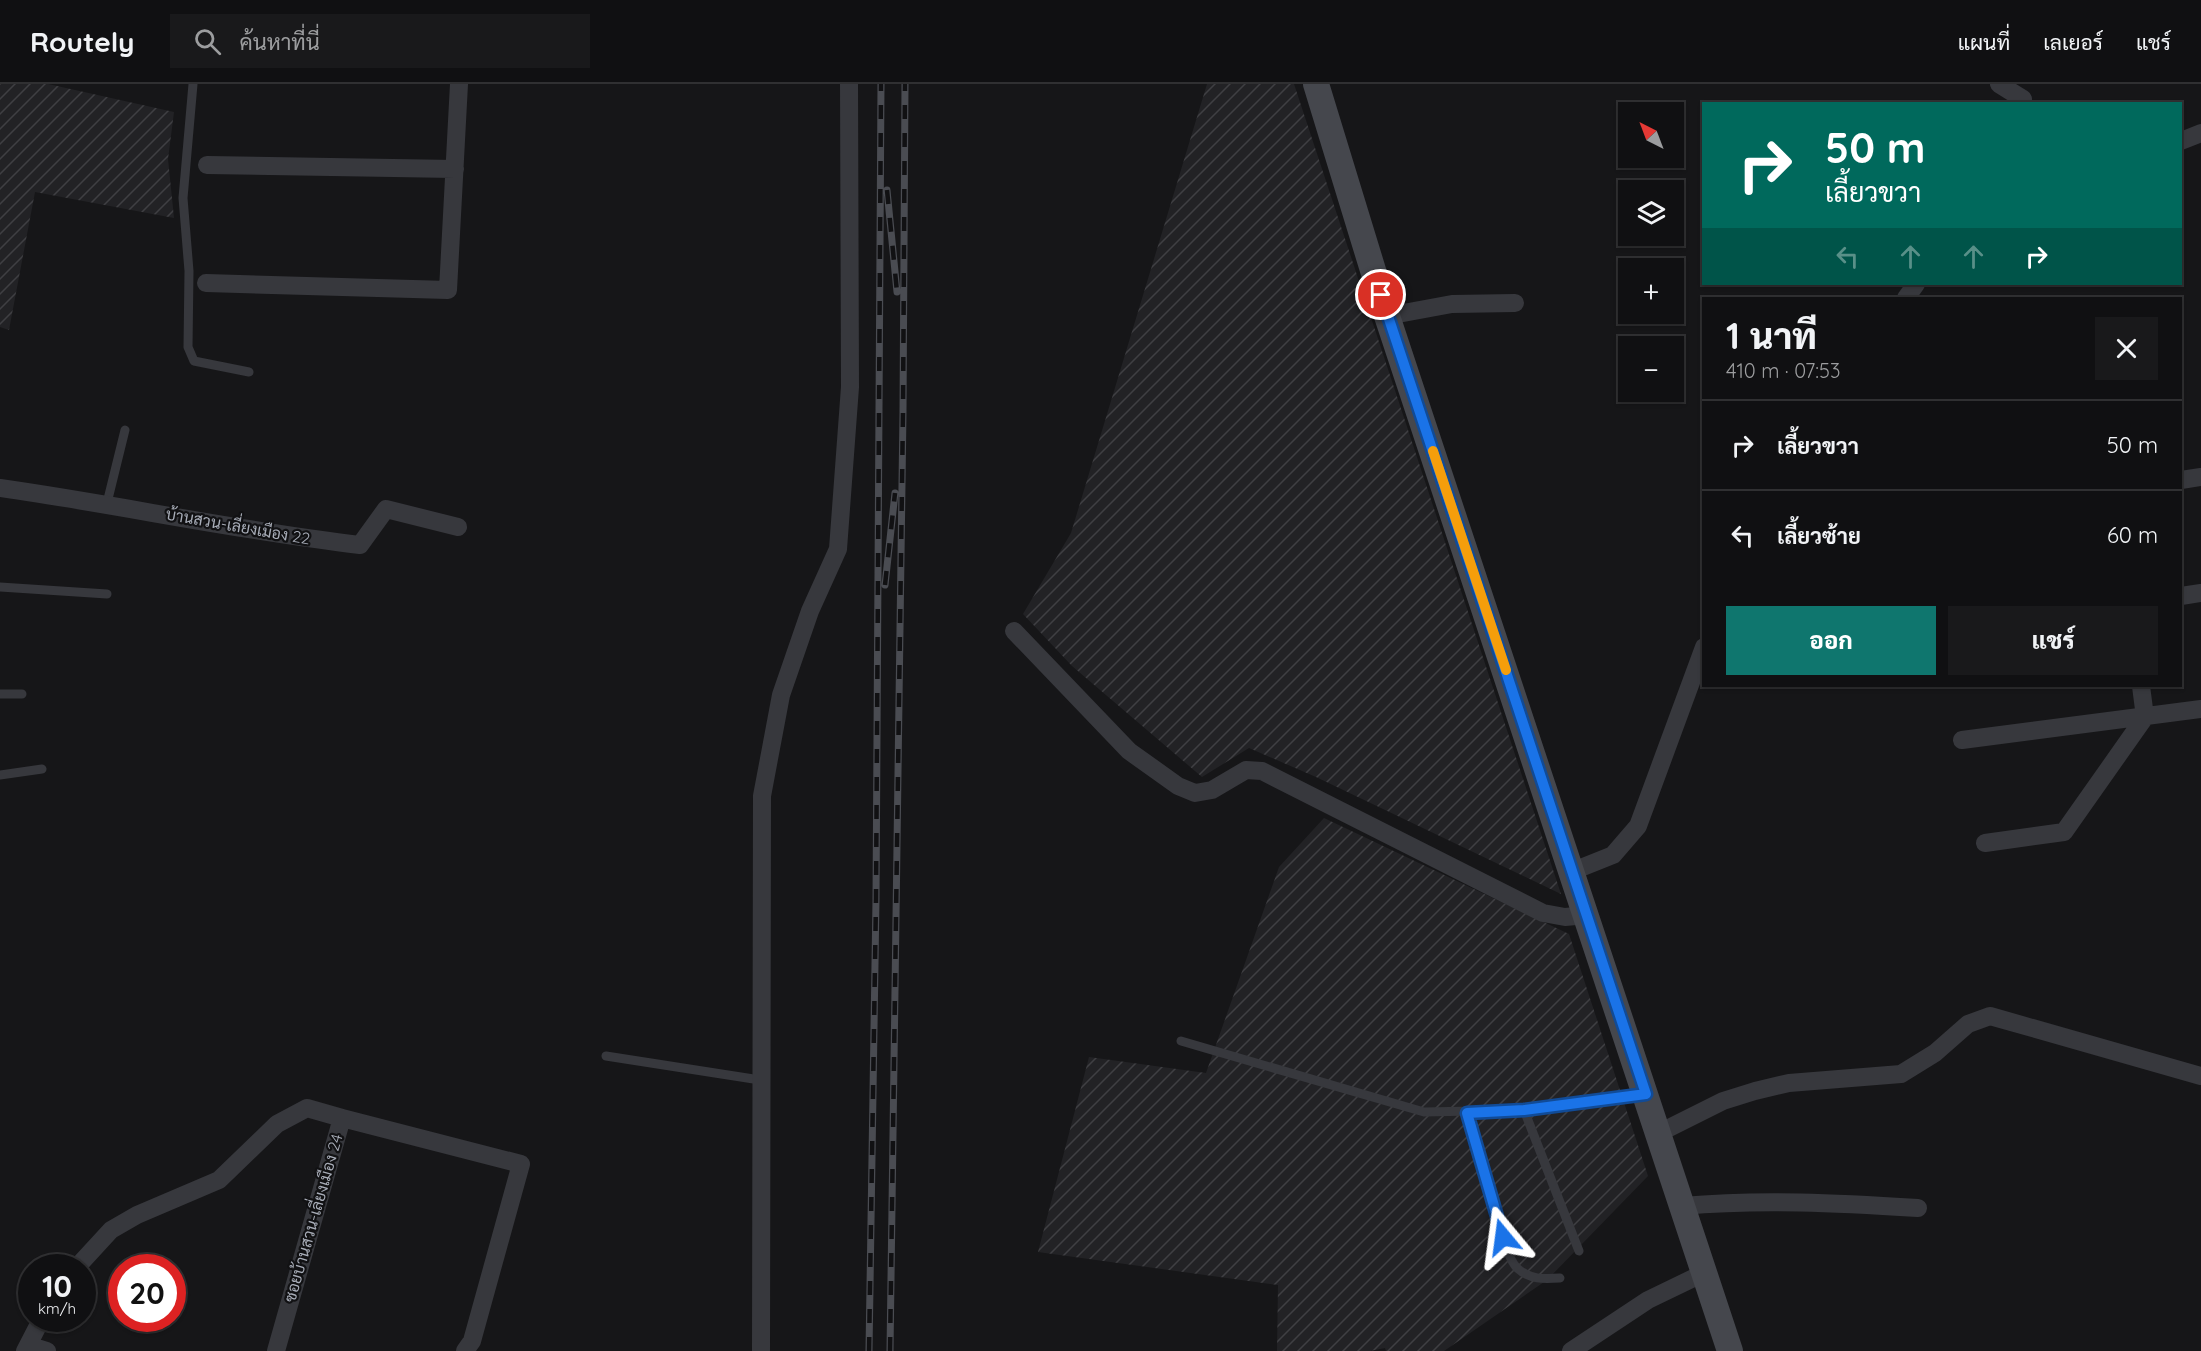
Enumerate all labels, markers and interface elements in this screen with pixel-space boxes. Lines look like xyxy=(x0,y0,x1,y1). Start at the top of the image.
search box xyxy=(170,14,590,68)
text: Routely xyxy=(30,24,134,59)
icon: search xyxy=(191,25,224,58)
text: ค้นหาที่นี่ xyxy=(239,28,320,56)
text: แผนที่ xyxy=(1958,29,2010,55)
text: เลเยอร์ xyxy=(2043,29,2103,55)
text: แชร์ xyxy=(2136,29,2171,55)
north arrow xyxy=(1618,102,1684,168)
map controls xyxy=(1618,102,1684,402)
text: 50 m xyxy=(1825,121,1925,174)
icon: right xyxy=(1726,126,1804,204)
text: เลี้ยวขวา xyxy=(1825,175,1921,209)
button: layers xyxy=(1618,180,1684,246)
icon: left xyxy=(1831,240,1864,273)
icon: ahead xyxy=(1894,240,1927,273)
icon: ahead xyxy=(1957,240,1990,273)
icon: right xyxy=(2020,240,2053,273)
button: + xyxy=(1618,258,1684,324)
pin xyxy=(1355,269,1406,320)
icon: arrive xyxy=(1364,278,1397,311)
text: 1 นาที xyxy=(1726,313,1817,358)
button: close xyxy=(2095,317,2158,380)
button: − xyxy=(1618,336,1684,402)
text: 410 m · 07:53 xyxy=(1726,358,1840,383)
icon: right xyxy=(1726,429,1759,462)
text: 50 m xyxy=(2107,431,2158,459)
text: เลี้ยวขวา xyxy=(1777,432,1859,460)
street label: บ้านสวน-เลี่ยงเมือง 22 xyxy=(164,500,313,549)
icon: left xyxy=(1726,519,1759,552)
text: 60 m xyxy=(2107,521,2158,549)
text: เลี้ยวซ้าย xyxy=(1777,522,1861,550)
button: ออก xyxy=(1726,606,1936,675)
button: แชร์ xyxy=(1948,606,2158,675)
street label: ซอยบ้านสวน-เลี่ยงเมือง 24 xyxy=(276,1130,347,1304)
position arrow xyxy=(1471,1205,1535,1269)
speed limit sign: 20 xyxy=(108,1254,186,1332)
text: 10 xyxy=(42,1267,72,1305)
text: km/h xyxy=(38,1299,76,1318)

